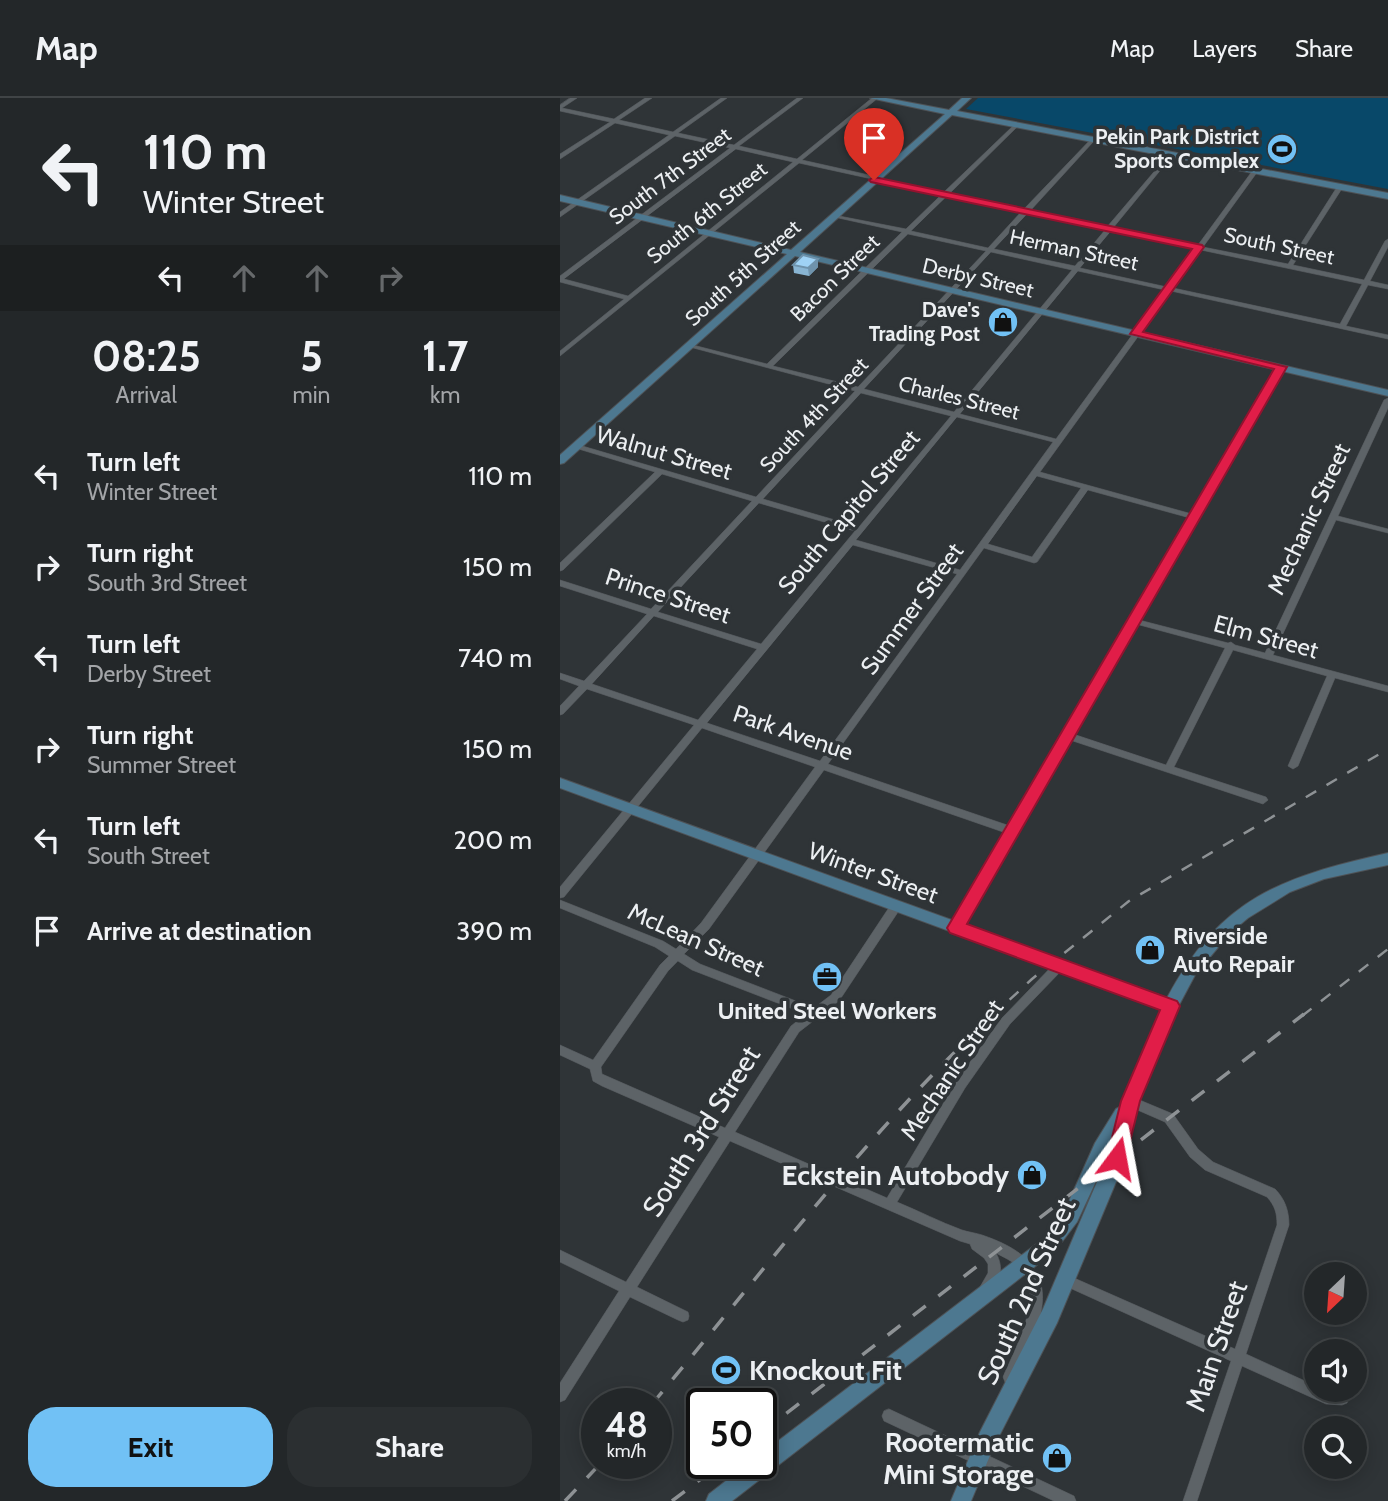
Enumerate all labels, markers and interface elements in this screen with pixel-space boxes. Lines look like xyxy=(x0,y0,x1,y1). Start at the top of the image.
text: Map xyxy=(35,28,98,68)
text: Map xyxy=(1110,34,1154,63)
text: Layers xyxy=(1192,34,1257,63)
text: Share xyxy=(1295,34,1353,63)
pin xyxy=(844,108,904,180)
icon: arrive xyxy=(855,119,893,157)
text: 110 m xyxy=(143,122,267,181)
street label: South 7th Street xyxy=(604,122,735,229)
place label: Pekin Park District Sports Complex xyxy=(1095,124,1260,173)
icon: left xyxy=(28,126,119,217)
sports icon: Pekin Park District Sports Complex xyxy=(1265,132,1299,166)
street label: South 6th Street xyxy=(642,157,772,269)
text: Winter Street xyxy=(143,182,324,221)
street label: South 5th Street xyxy=(680,214,805,331)
street label: South Street xyxy=(1222,222,1336,269)
street label: Herman Street xyxy=(1008,224,1141,275)
street label: Bacon Street xyxy=(785,229,884,326)
street label: Derby Street xyxy=(920,253,1036,302)
icon: left xyxy=(152,259,190,297)
icon: ahead xyxy=(225,259,263,297)
icon: ahead xyxy=(298,259,336,297)
icon: right xyxy=(371,259,409,297)
place label: Dave's Trading Post xyxy=(869,297,980,346)
shop icon: Dave's Trading Post xyxy=(986,305,1020,339)
text: 08:25 xyxy=(92,330,201,382)
text: 5 xyxy=(300,330,323,382)
text: 1.7 xyxy=(422,330,468,382)
street label: South 4th Street xyxy=(754,352,873,477)
street label: Charles Street xyxy=(896,370,1022,425)
text: Arrival xyxy=(116,381,177,409)
text: min xyxy=(292,381,330,409)
text: km xyxy=(430,381,460,409)
street label: Walnut Street xyxy=(593,419,735,486)
street label: South Capitol Street xyxy=(772,424,926,600)
street label: Mechanic Street xyxy=(1261,439,1356,599)
text: Turn left xyxy=(87,446,180,478)
icon: left xyxy=(28,457,66,495)
text: 110 m xyxy=(468,460,532,492)
text: Winter Street xyxy=(87,478,217,506)
text: Turn right xyxy=(87,537,193,569)
street label: Summer Street xyxy=(854,537,969,680)
icon: right xyxy=(28,548,66,586)
text: 150 m xyxy=(463,551,532,583)
street label: Prince Street xyxy=(602,562,734,629)
text: South 3rd Street xyxy=(87,569,247,597)
street label: Elm Street xyxy=(1211,609,1322,664)
text: Turn left xyxy=(87,628,180,660)
icon: left xyxy=(28,639,66,677)
text: 740 m xyxy=(458,642,532,674)
text: Derby Street xyxy=(87,660,211,688)
street label: Park Avenue xyxy=(729,699,857,767)
text: Turn right xyxy=(87,719,193,751)
icon: right xyxy=(28,730,66,768)
text: 150 m xyxy=(463,733,532,765)
text: Summer Street xyxy=(87,751,236,779)
text: Turn left xyxy=(87,810,180,842)
icon: left xyxy=(28,821,66,859)
text: 200 m xyxy=(453,824,532,856)
street label: Winter Street xyxy=(804,836,942,909)
text: South Street xyxy=(87,842,210,870)
street label: McLean Street xyxy=(624,897,769,982)
icon: arrive xyxy=(28,912,66,950)
text: Arrive at destination xyxy=(87,915,312,947)
text: 390 m xyxy=(456,915,532,947)
place label: Riverside Auto Repair xyxy=(1173,921,1295,978)
shop icon: Riverside Auto Repair xyxy=(1133,933,1167,967)
office icon: United Steel Workers xyxy=(810,960,844,994)
street label: Mechanic Street xyxy=(894,994,1009,1146)
place label: United Steel Workers xyxy=(717,996,937,1025)
street label: South 3rd Street xyxy=(635,1039,767,1223)
position arrow xyxy=(1080,1121,1154,1195)
place label: Eckstein Autobody xyxy=(782,1158,1009,1192)
shop icon: Eckstein Autobody xyxy=(1015,1158,1049,1192)
street label: South 2nd Street xyxy=(969,1192,1083,1390)
north arrow xyxy=(1304,1262,1367,1325)
map controls xyxy=(1304,1262,1367,1479)
street label: Main Street xyxy=(1178,1276,1254,1416)
button: sound xyxy=(1304,1339,1367,1402)
sports icon: Knockout Fit xyxy=(709,1353,743,1387)
place label: Knockout Fit xyxy=(749,1353,902,1387)
speed limit sign: 50 xyxy=(686,1388,777,1479)
text: 48 xyxy=(605,1403,648,1446)
button: Exit xyxy=(28,1407,273,1487)
button: Share xyxy=(287,1407,532,1487)
button: search xyxy=(1304,1416,1367,1479)
place label: Rootermatic Mini Storage xyxy=(883,1425,1034,1491)
text: km/h xyxy=(607,1440,646,1462)
shop icon: Rootermatic Mini Storage xyxy=(1040,1441,1074,1475)

